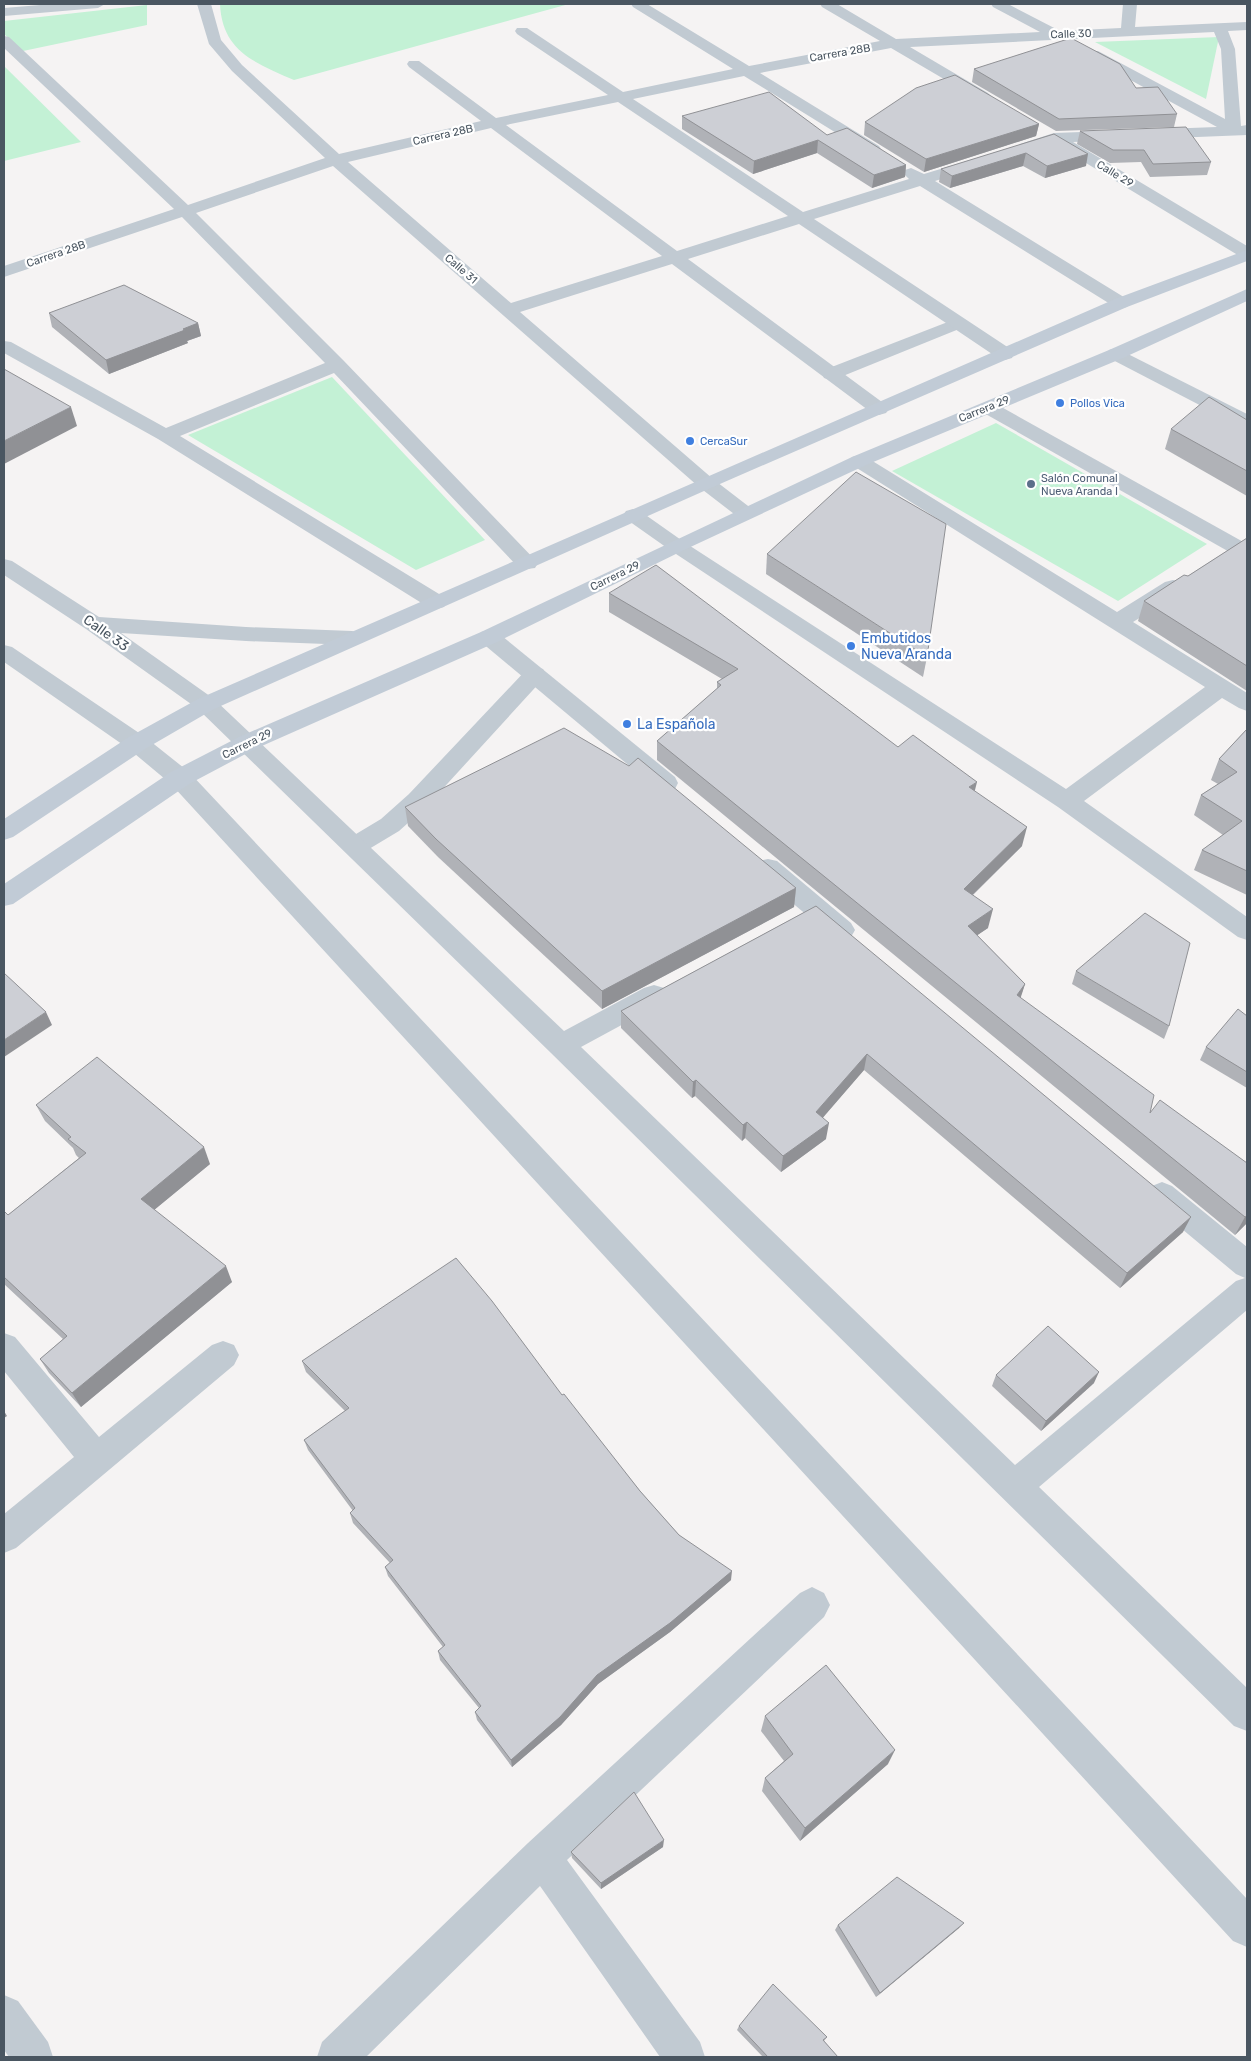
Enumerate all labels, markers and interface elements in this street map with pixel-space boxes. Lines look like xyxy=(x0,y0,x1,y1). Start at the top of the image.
street label: Calle 30 xyxy=(1050,27,1092,41)
street label: Carrera 28B xyxy=(809,41,871,65)
street label: Carrera 28B xyxy=(412,122,474,148)
street label: Calle 29 xyxy=(1094,158,1136,190)
street label: Carrera 28B xyxy=(25,238,87,270)
street label: Calle 31 xyxy=(442,251,480,287)
street label: Carrera 29 xyxy=(957,393,1011,425)
marker: Pollos Vica xyxy=(1054,397,1066,409)
place label: Pollos Vica xyxy=(1070,397,1125,410)
marker: CercaSur xyxy=(684,435,696,447)
place label: CercaSur xyxy=(700,435,748,448)
place label: Salón Comunal Nueva Aranda I xyxy=(1041,472,1118,498)
marker: Salón Comunal Nueva Aranda I xyxy=(1025,478,1037,490)
street label: Carrera 29 xyxy=(588,558,642,594)
street label: Calle 33 xyxy=(80,611,132,655)
place label: Embutidos Nueva Aranda xyxy=(861,630,952,663)
marker: Embutidos Nueva Aranda xyxy=(845,640,857,652)
place label: La Española xyxy=(637,716,715,733)
marker: La Española xyxy=(621,718,633,730)
street label: Carrera 29 xyxy=(220,726,274,762)

